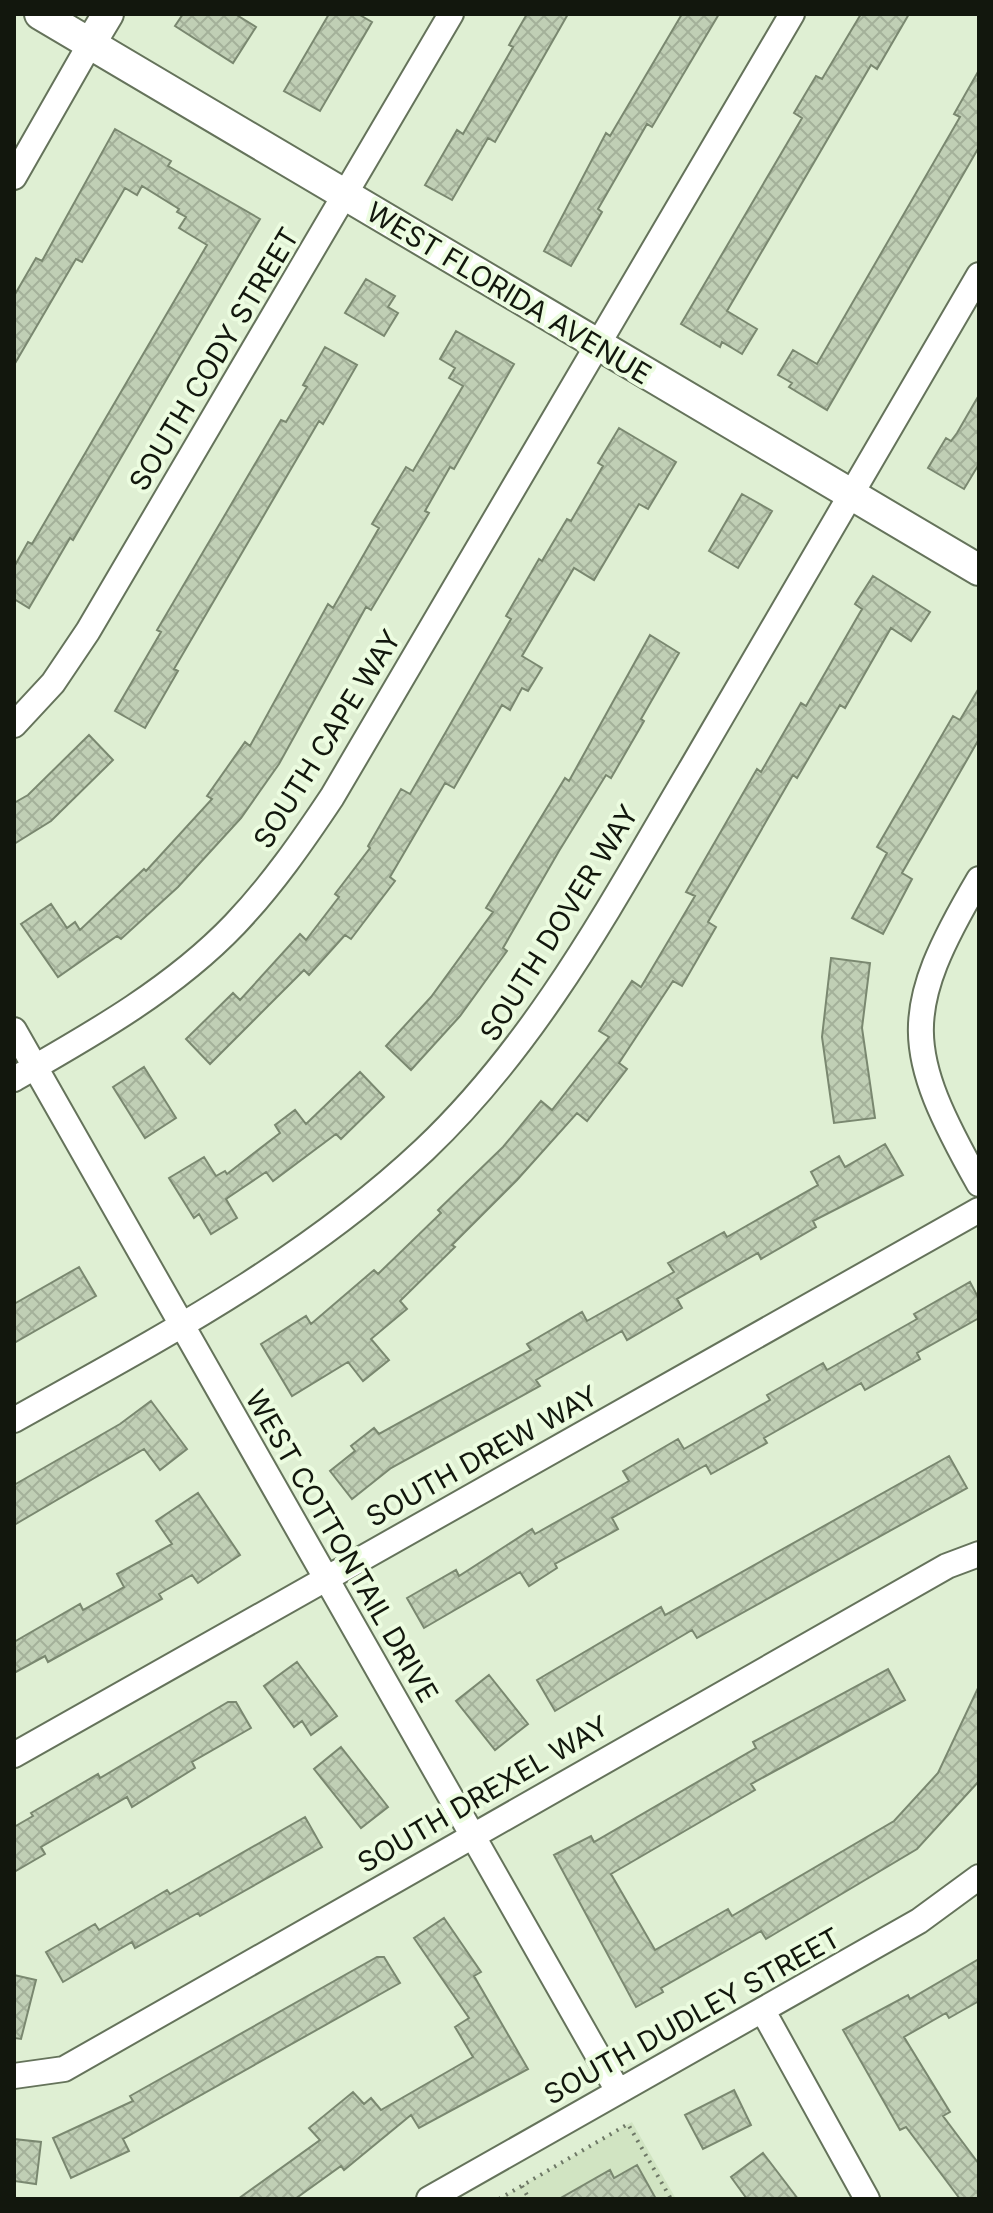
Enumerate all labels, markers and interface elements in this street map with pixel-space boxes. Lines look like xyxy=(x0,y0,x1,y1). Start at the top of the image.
street label: WEST FLORIDA AVENUE xyxy=(361,195,657,391)
street label: SOUTH CODY STREET xyxy=(122,221,306,497)
street label: SOUTH CAPE WAY xyxy=(246,624,408,854)
street label: SOUTH DOVER WAY xyxy=(473,799,645,1047)
street label: SOUTH DREW WAY xyxy=(360,1378,604,1534)
street label: WEST COTTONTAIL DRIVE xyxy=(238,1384,446,1708)
street label: SOUTH DREXEL WAY xyxy=(352,1708,614,1880)
street label: SOUTH DUDLEY STREET xyxy=(538,1920,846,2112)

